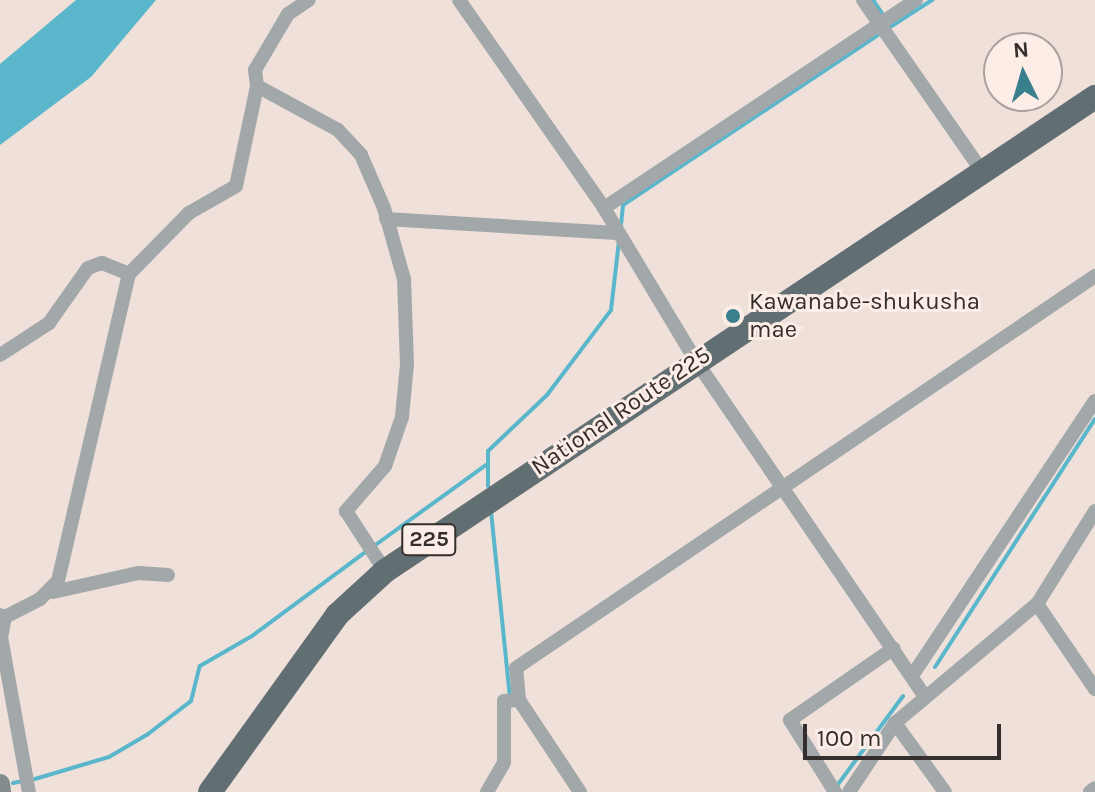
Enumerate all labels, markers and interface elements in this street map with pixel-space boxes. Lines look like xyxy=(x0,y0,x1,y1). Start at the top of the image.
north arrow xyxy=(983,32,1063,112)
text: N xyxy=(1012,36,1030,64)
place label: Kawanabe-shukusha mae xyxy=(749,288,980,344)
marker: Kawanabe-shukusha mae xyxy=(724,307,742,325)
street label: National Route 225 xyxy=(526,340,716,482)
road number: 225 xyxy=(401,522,457,558)
scale bar xyxy=(807,708,1005,758)
text: 100 m xyxy=(817,724,882,752)

